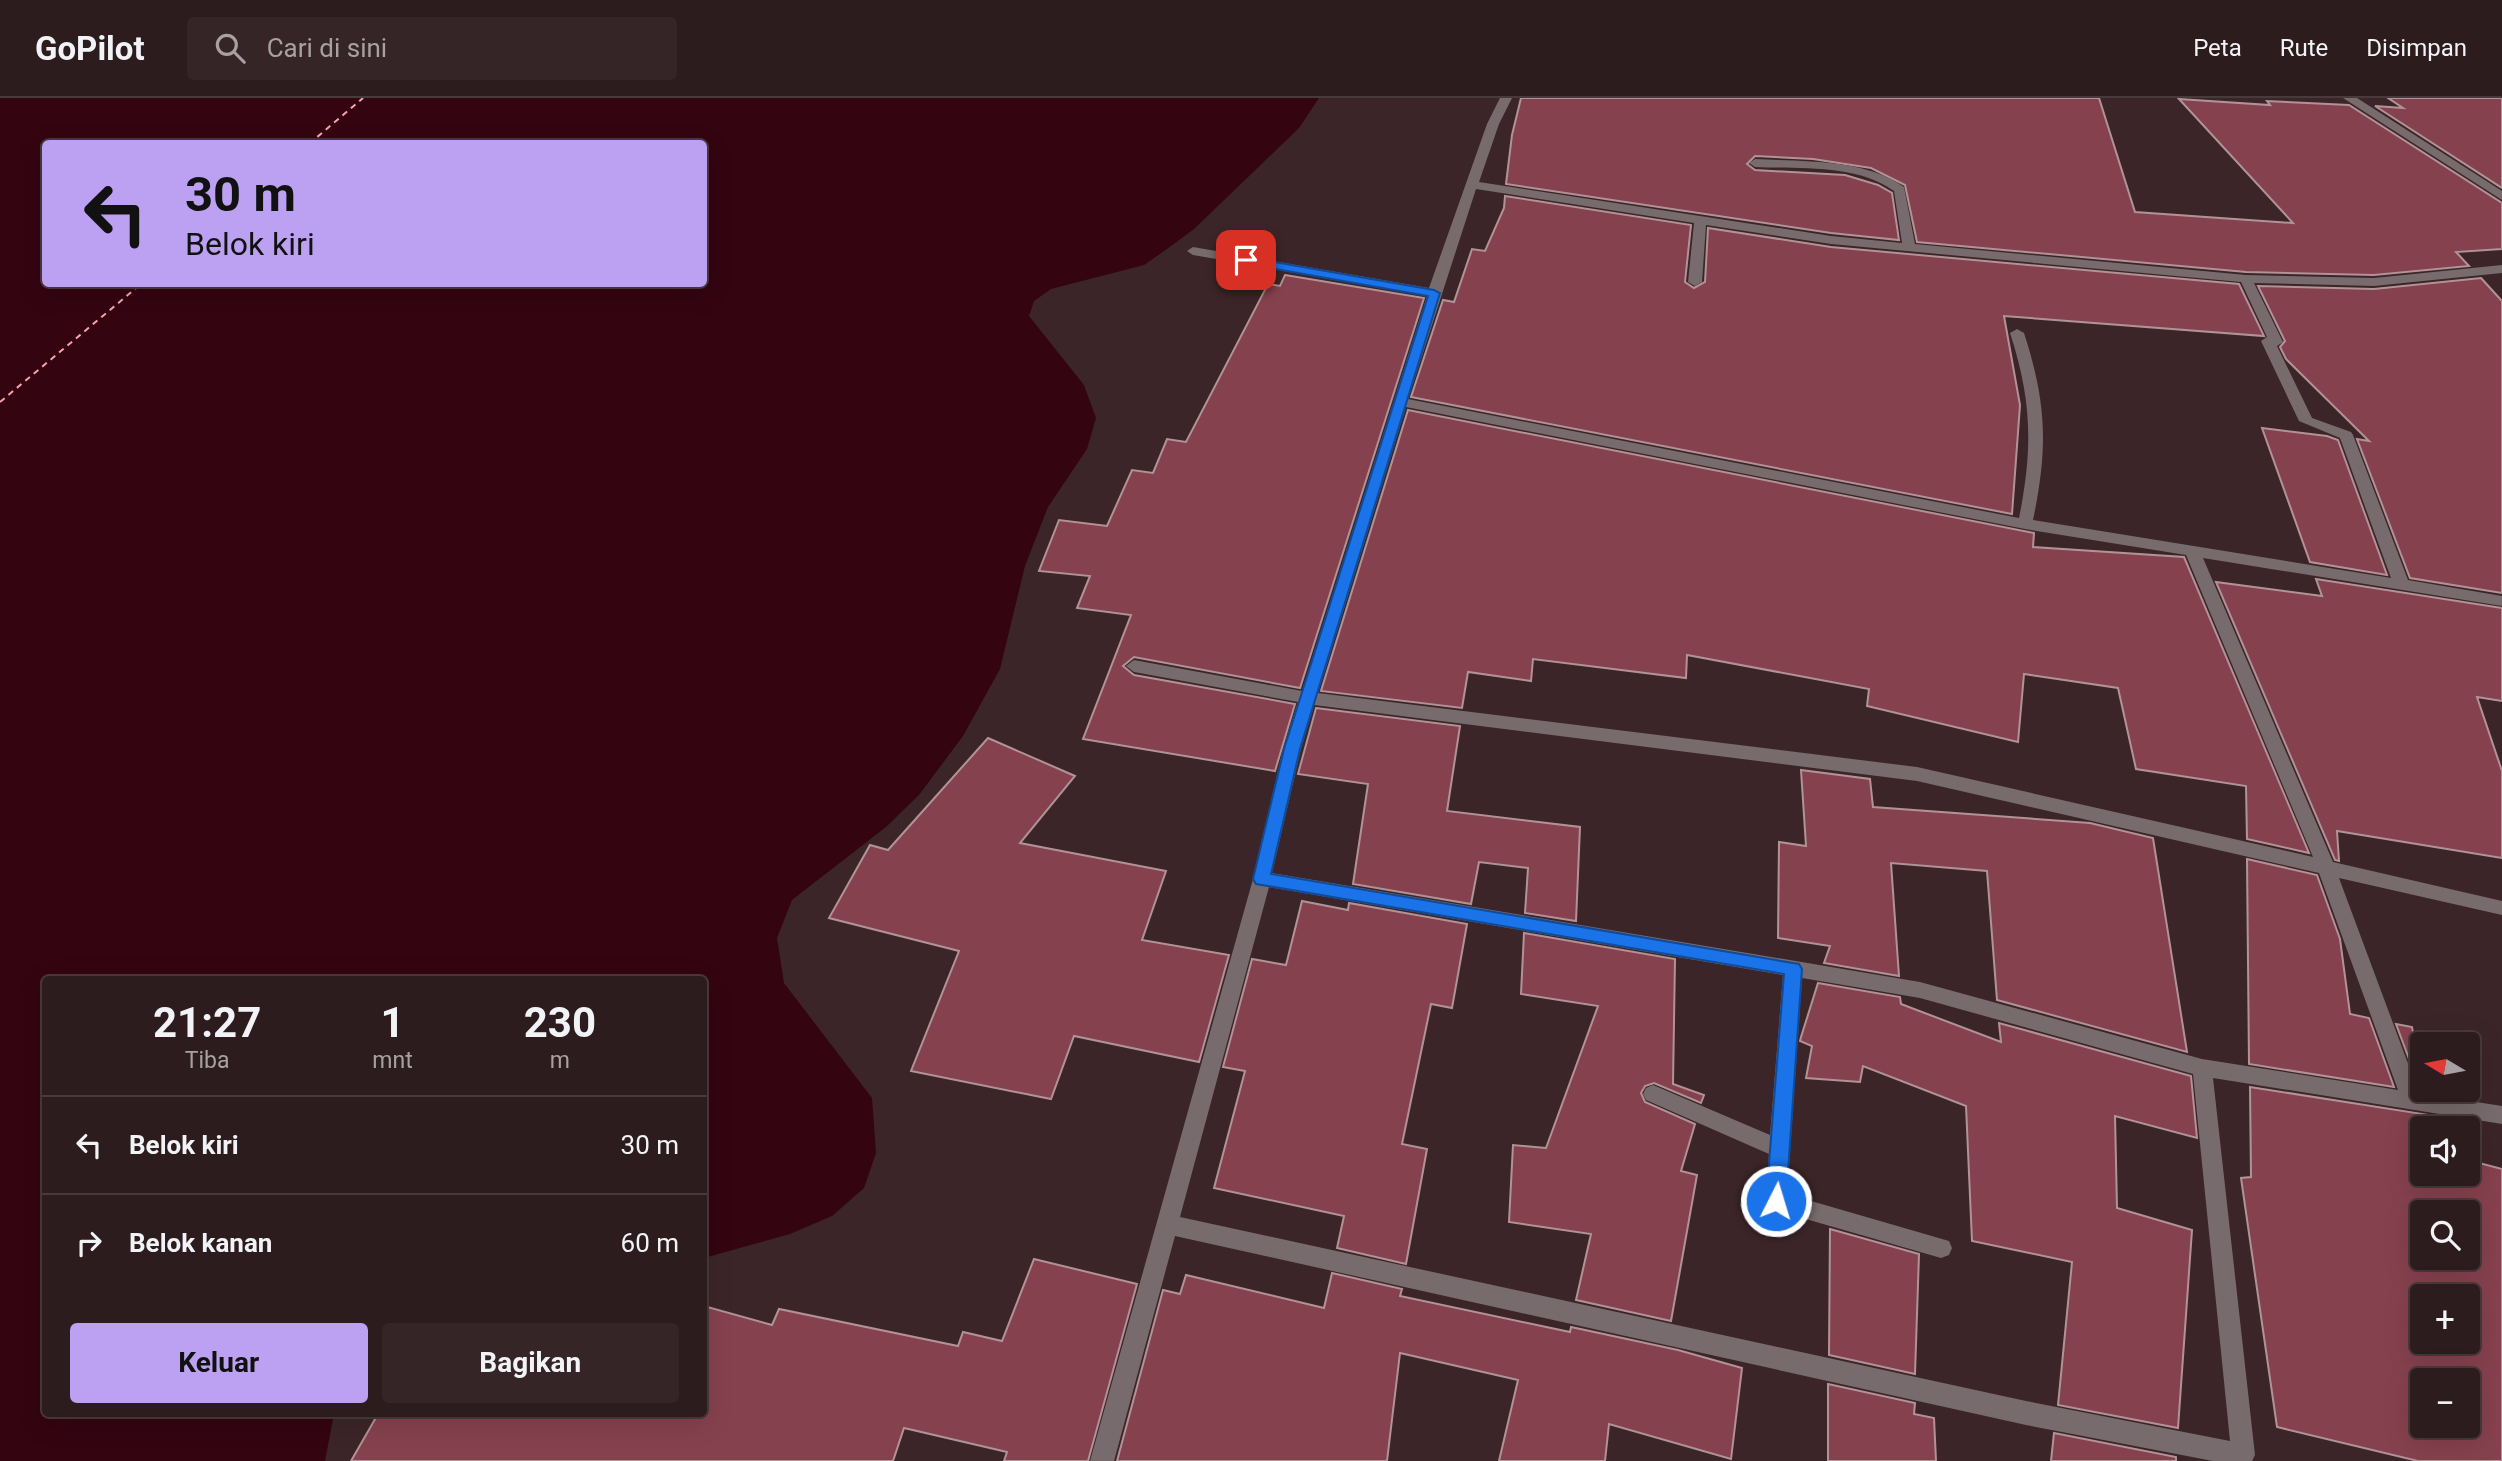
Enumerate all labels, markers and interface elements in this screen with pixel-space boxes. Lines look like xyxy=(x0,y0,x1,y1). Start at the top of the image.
search box xyxy=(187,17,677,80)
text: GoPilot xyxy=(35,29,145,68)
icon: search xyxy=(211,29,249,67)
text: Cari di sini xyxy=(267,33,387,63)
text: Peta xyxy=(2193,34,2242,62)
text: Rute xyxy=(2280,34,2328,62)
text: Disimpan xyxy=(2366,34,2467,62)
text: 30 m xyxy=(185,166,296,223)
icon: left xyxy=(70,168,161,259)
text: Belok kiri xyxy=(185,225,315,263)
pin xyxy=(1216,230,1276,290)
icon: arrive xyxy=(1227,241,1265,279)
text: 21:27 xyxy=(153,998,261,1047)
text: 1 xyxy=(380,998,405,1047)
text: 230 xyxy=(524,998,596,1047)
north arrow xyxy=(2410,1032,2480,1102)
map controls xyxy=(2410,1032,2480,1438)
text: Tiba xyxy=(185,1047,230,1074)
text: mnt xyxy=(372,1047,413,1074)
text: m xyxy=(550,1047,570,1074)
button: sound xyxy=(2410,1116,2480,1186)
icon: left xyxy=(70,1126,108,1164)
text: Belok kiri xyxy=(129,1130,239,1160)
text: 30 m xyxy=(621,1130,679,1160)
position arrow xyxy=(1739,1164,1813,1238)
button: search xyxy=(2410,1200,2480,1270)
icon: right xyxy=(70,1224,108,1262)
text: Belok kanan xyxy=(129,1228,272,1258)
text: 60 m xyxy=(621,1228,679,1258)
button: + xyxy=(2410,1284,2480,1354)
button: Keluar xyxy=(70,1323,368,1403)
button: Bagikan xyxy=(382,1323,679,1403)
button: − xyxy=(2410,1368,2480,1438)

